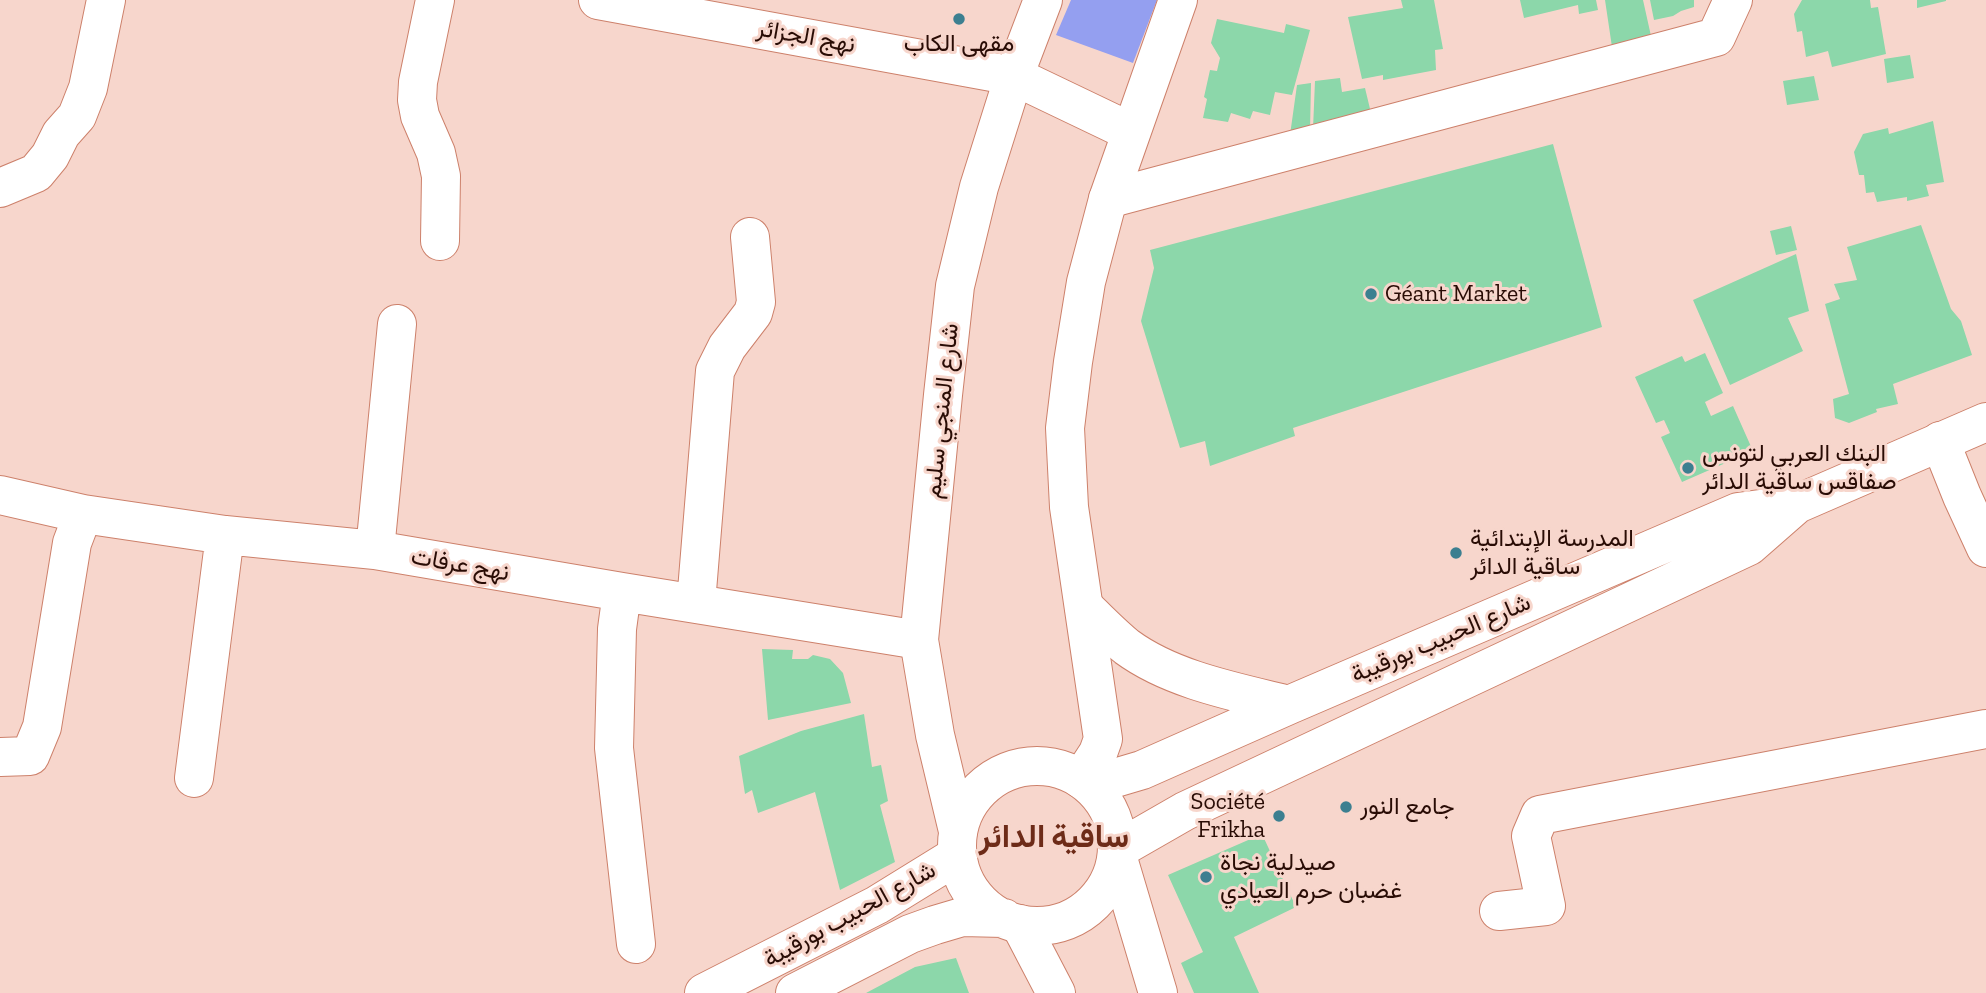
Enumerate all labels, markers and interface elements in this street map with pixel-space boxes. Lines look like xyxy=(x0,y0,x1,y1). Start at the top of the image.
marker: مقهى الكاب xyxy=(951,11,967,27)
street label: نهج الجزائر xyxy=(755,14,857,60)
place label: مقهى الكاب xyxy=(904,30,1014,58)
place label: Géant Market xyxy=(1385,280,1527,308)
marker: Géant Market xyxy=(1363,286,1379,302)
street label: شارع المنجي سليم xyxy=(918,322,966,500)
place label: البنك العربي لتونس صفاقس ساقية الدائر xyxy=(1702,440,1897,496)
marker: البنك العربي لتونس صفاقس ساقية الدائر xyxy=(1680,460,1696,476)
place label: المدرسة الإبتدائية ساقية الدائر xyxy=(1470,525,1634,581)
street label: نهج عرفات xyxy=(409,542,511,588)
marker: المدرسة الإبتدائية ساقية الدائر xyxy=(1448,545,1464,561)
street label: شارع الحبيب بورقيبة xyxy=(1347,588,1535,690)
place label: Société Frikha xyxy=(1191,788,1265,844)
place label: جامع النور xyxy=(1360,793,1454,821)
marker: جامع النور xyxy=(1338,799,1354,815)
marker: Société Frikha xyxy=(1271,808,1287,824)
district label: ساقية الدائر xyxy=(979,819,1129,857)
place label: صيدلية نجاة غضبان حرم العيادي xyxy=(1220,849,1402,905)
street label: شارع الحبيب بورقيبة xyxy=(759,856,941,974)
marker: صيدلية نجاة غضبان حرم العيادي xyxy=(1198,869,1214,885)

